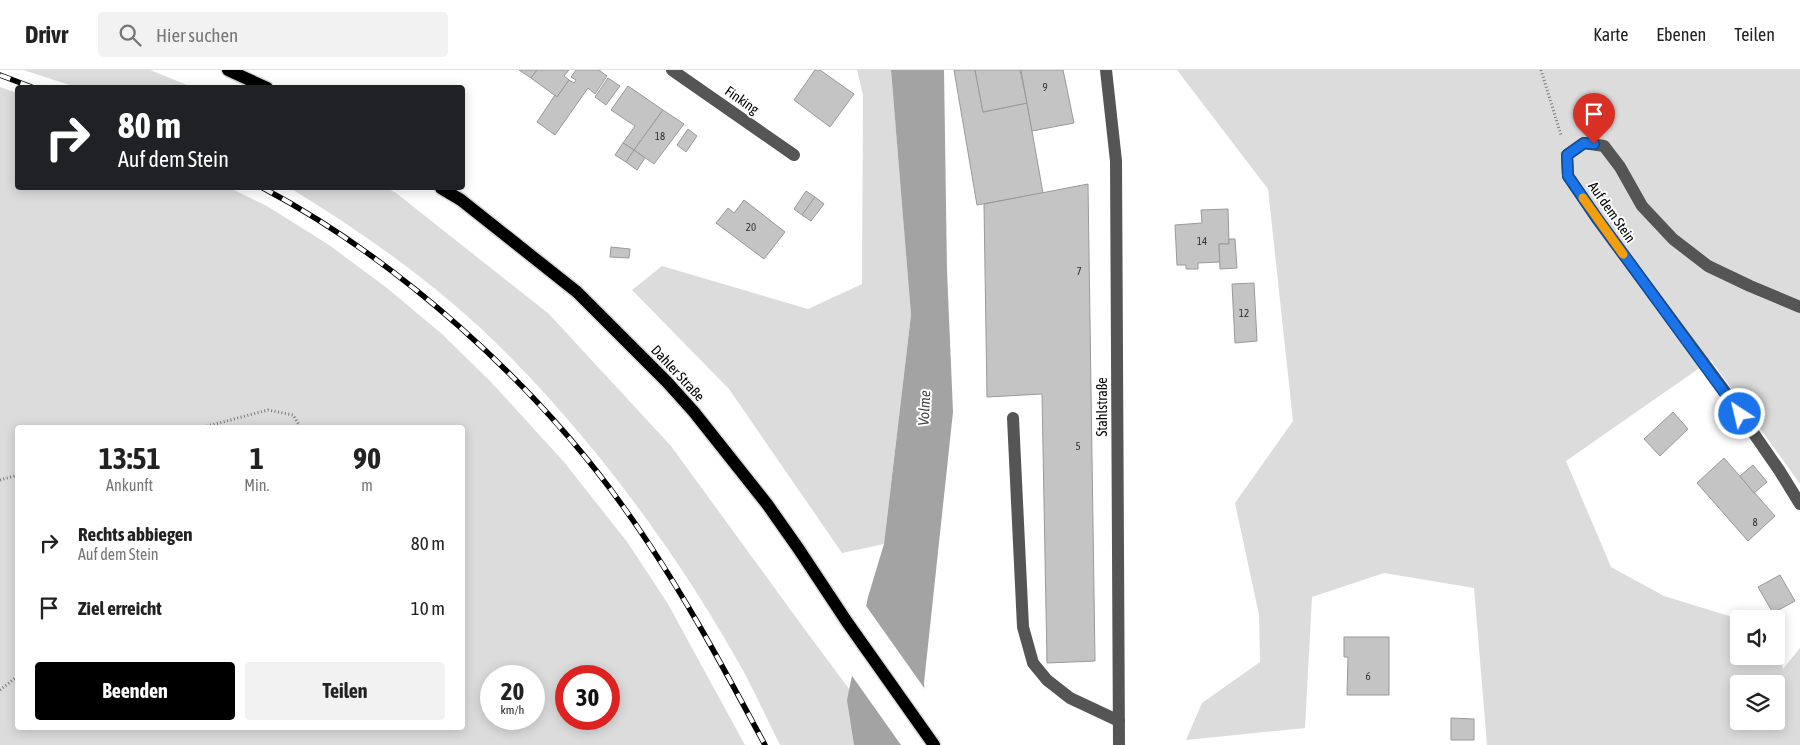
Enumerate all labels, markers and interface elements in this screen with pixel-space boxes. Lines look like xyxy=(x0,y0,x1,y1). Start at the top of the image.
search box xyxy=(98,12,448,57)
text: Drivr xyxy=(25,21,68,48)
icon: search xyxy=(116,21,144,49)
text: Hier suchen xyxy=(156,24,238,46)
text: Karte xyxy=(1593,24,1628,45)
text: Ebenen xyxy=(1656,24,1706,45)
text: Teilen xyxy=(1734,24,1775,45)
house number: 9 xyxy=(1042,81,1048,93)
street label: Finking xyxy=(722,83,762,117)
pin xyxy=(1573,93,1615,144)
icon: arrive xyxy=(1580,100,1608,128)
icon: right xyxy=(35,105,100,170)
text: 80 m xyxy=(118,105,181,145)
house number: 18 xyxy=(655,130,665,142)
text: Auf dem Stein xyxy=(118,146,229,172)
street label: Auf dem Stein xyxy=(1585,179,1639,245)
house number: 20 xyxy=(746,221,756,233)
house number: 14 xyxy=(1197,235,1207,247)
house number: 7 xyxy=(1076,265,1082,277)
house number: 12 xyxy=(1239,307,1249,319)
street label: Dahler Straße xyxy=(648,342,708,404)
street label: Stahlstraße xyxy=(1094,377,1110,437)
position arrow xyxy=(1713,387,1765,439)
water label: Volme xyxy=(915,390,933,426)
house number: 5 xyxy=(1075,440,1081,452)
text: 13:51 xyxy=(99,441,161,475)
text: 1 xyxy=(250,441,264,475)
text: 90 xyxy=(353,441,381,475)
text: Ankunft xyxy=(106,476,153,494)
text: Min. xyxy=(244,476,269,494)
text: m xyxy=(361,476,373,494)
house number: 8 xyxy=(1752,516,1758,528)
text: Rechts abbiegen xyxy=(78,523,193,545)
icon: right xyxy=(35,529,63,557)
text: 80 m xyxy=(411,532,445,554)
text: Auf dem Stein xyxy=(78,545,159,563)
icon: arrive xyxy=(35,594,63,622)
text: Ziel erreicht xyxy=(78,597,162,619)
text: 10 m xyxy=(411,597,445,619)
map controls xyxy=(1730,610,1785,730)
button: sound xyxy=(1730,610,1785,665)
button: Beenden xyxy=(35,662,235,720)
button: Teilen xyxy=(245,662,445,720)
speed limit sign: 30 xyxy=(555,665,620,730)
house number: 6 xyxy=(1365,670,1371,682)
button: layers xyxy=(1730,675,1785,730)
text: 20 xyxy=(501,677,524,705)
text: km/h xyxy=(501,703,524,717)

